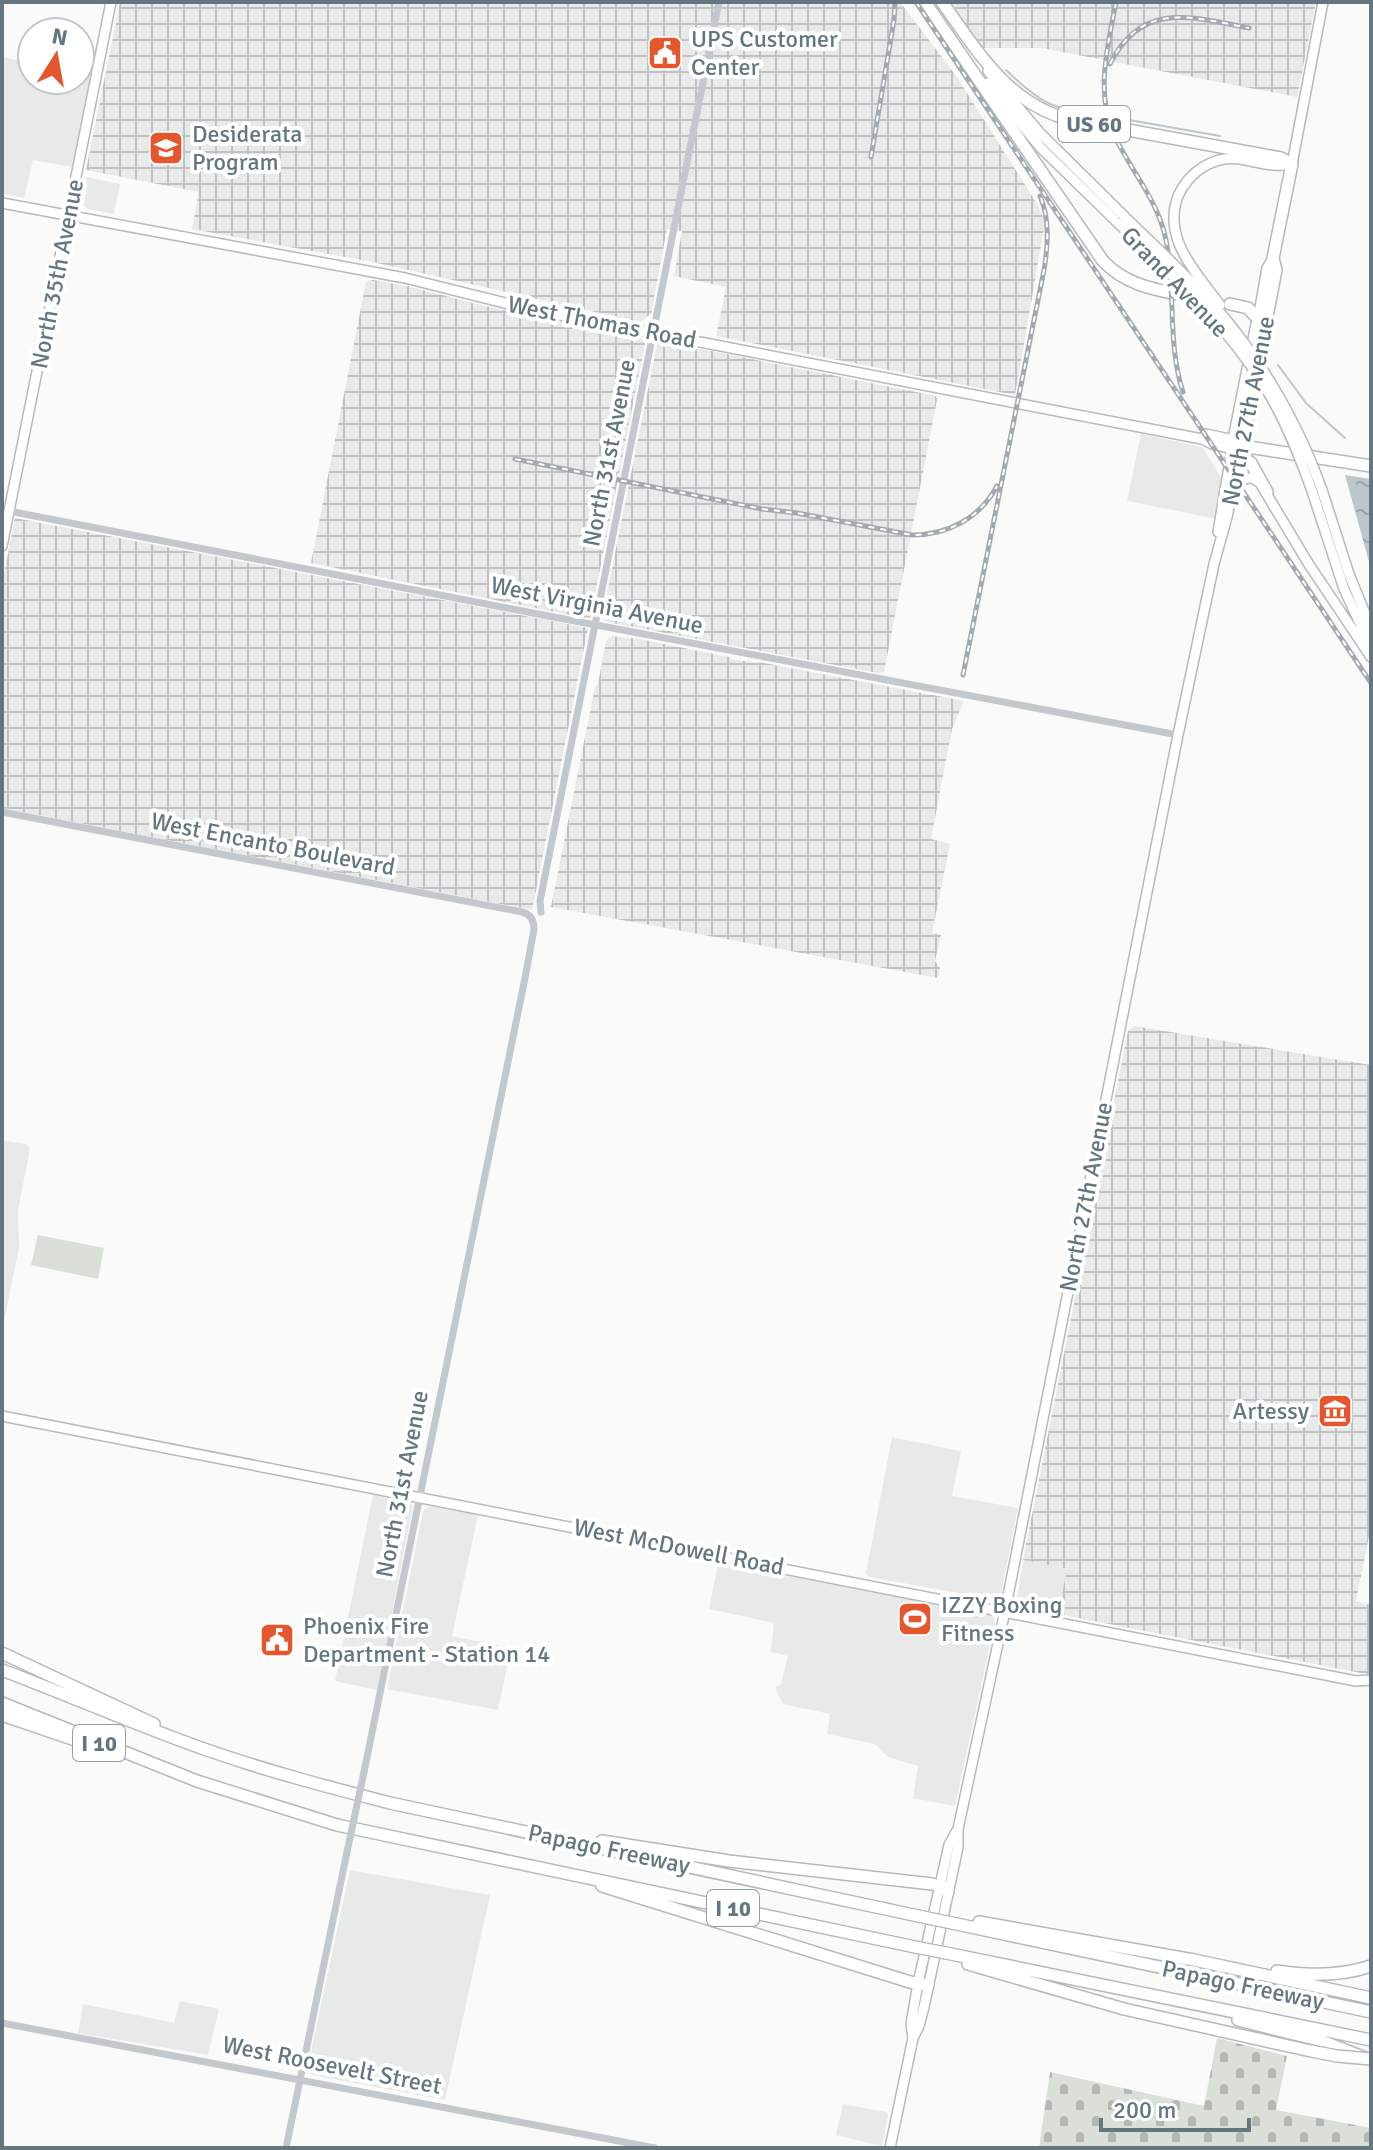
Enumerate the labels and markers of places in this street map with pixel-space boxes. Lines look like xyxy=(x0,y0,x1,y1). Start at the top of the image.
place label: UPS Customer Center xyxy=(691,24,838,82)
public building icon: UPS Customer Center xyxy=(646,34,684,72)
place label: Desiderata Program xyxy=(192,119,302,177)
school or university icon: Desiderata Program xyxy=(147,129,185,167)
museum icon: Artessy xyxy=(1316,1392,1354,1430)
place label: Artessy xyxy=(1233,1396,1309,1426)
place label: IZZY Boxing Fitness xyxy=(941,1590,1062,1648)
sports icon: IZZY Boxing Fitness xyxy=(896,1600,934,1638)
place label: Phoenix Fire Department - Station 14 xyxy=(303,1611,550,1669)
public building icon: Phoenix Fire Department - Station 14 xyxy=(258,1621,296,1659)

